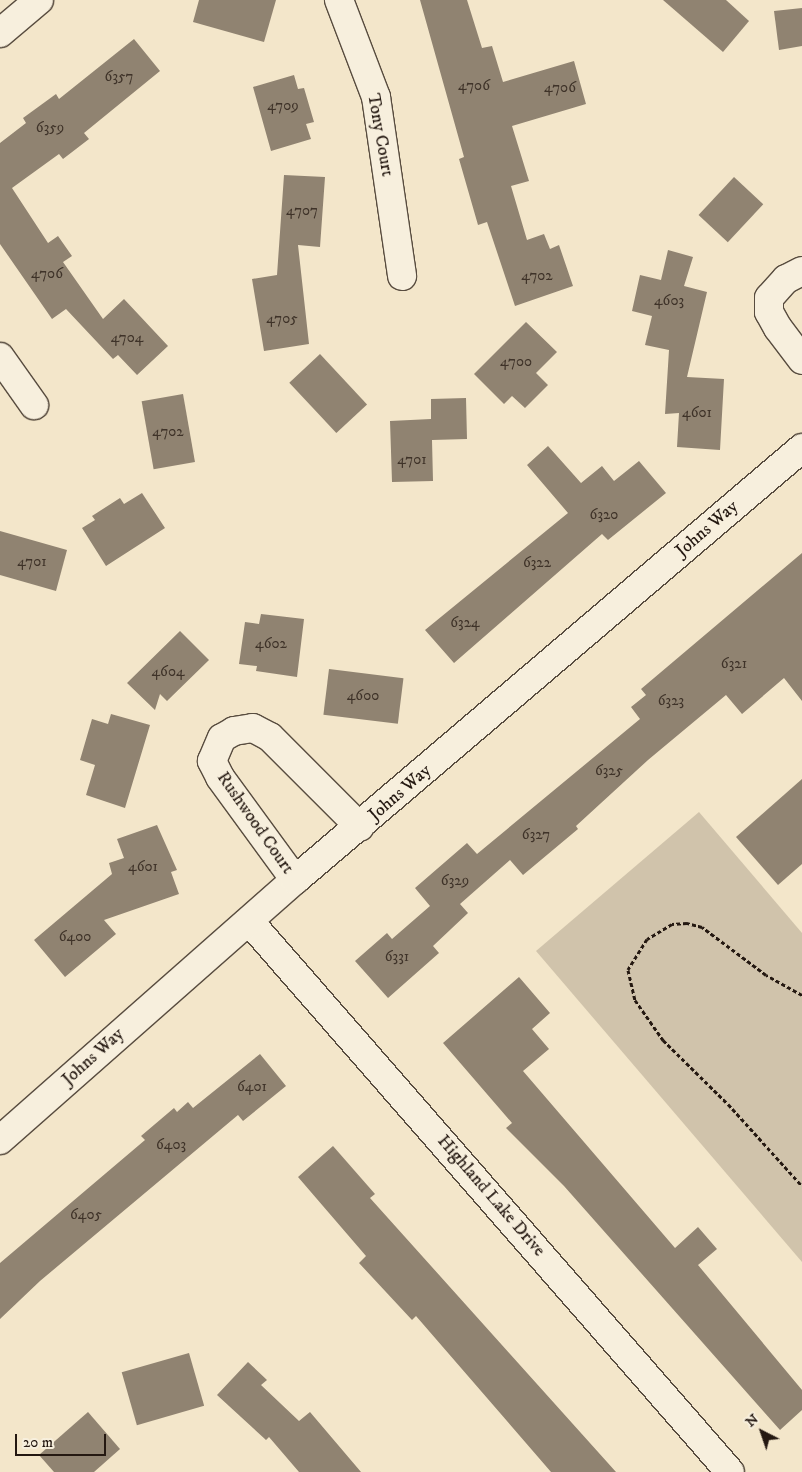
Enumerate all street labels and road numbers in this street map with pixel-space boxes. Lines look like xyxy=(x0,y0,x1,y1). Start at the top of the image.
street label: Tony Court xyxy=(362,92,398,178)
street label: Johns Way xyxy=(671,496,743,562)
street label: Johns Way xyxy=(364,760,436,826)
street label: Rushwood Court xyxy=(212,768,298,878)
street label: Johns Way xyxy=(58,1024,128,1090)
street label: Highland Lake Drive xyxy=(432,1131,550,1261)

